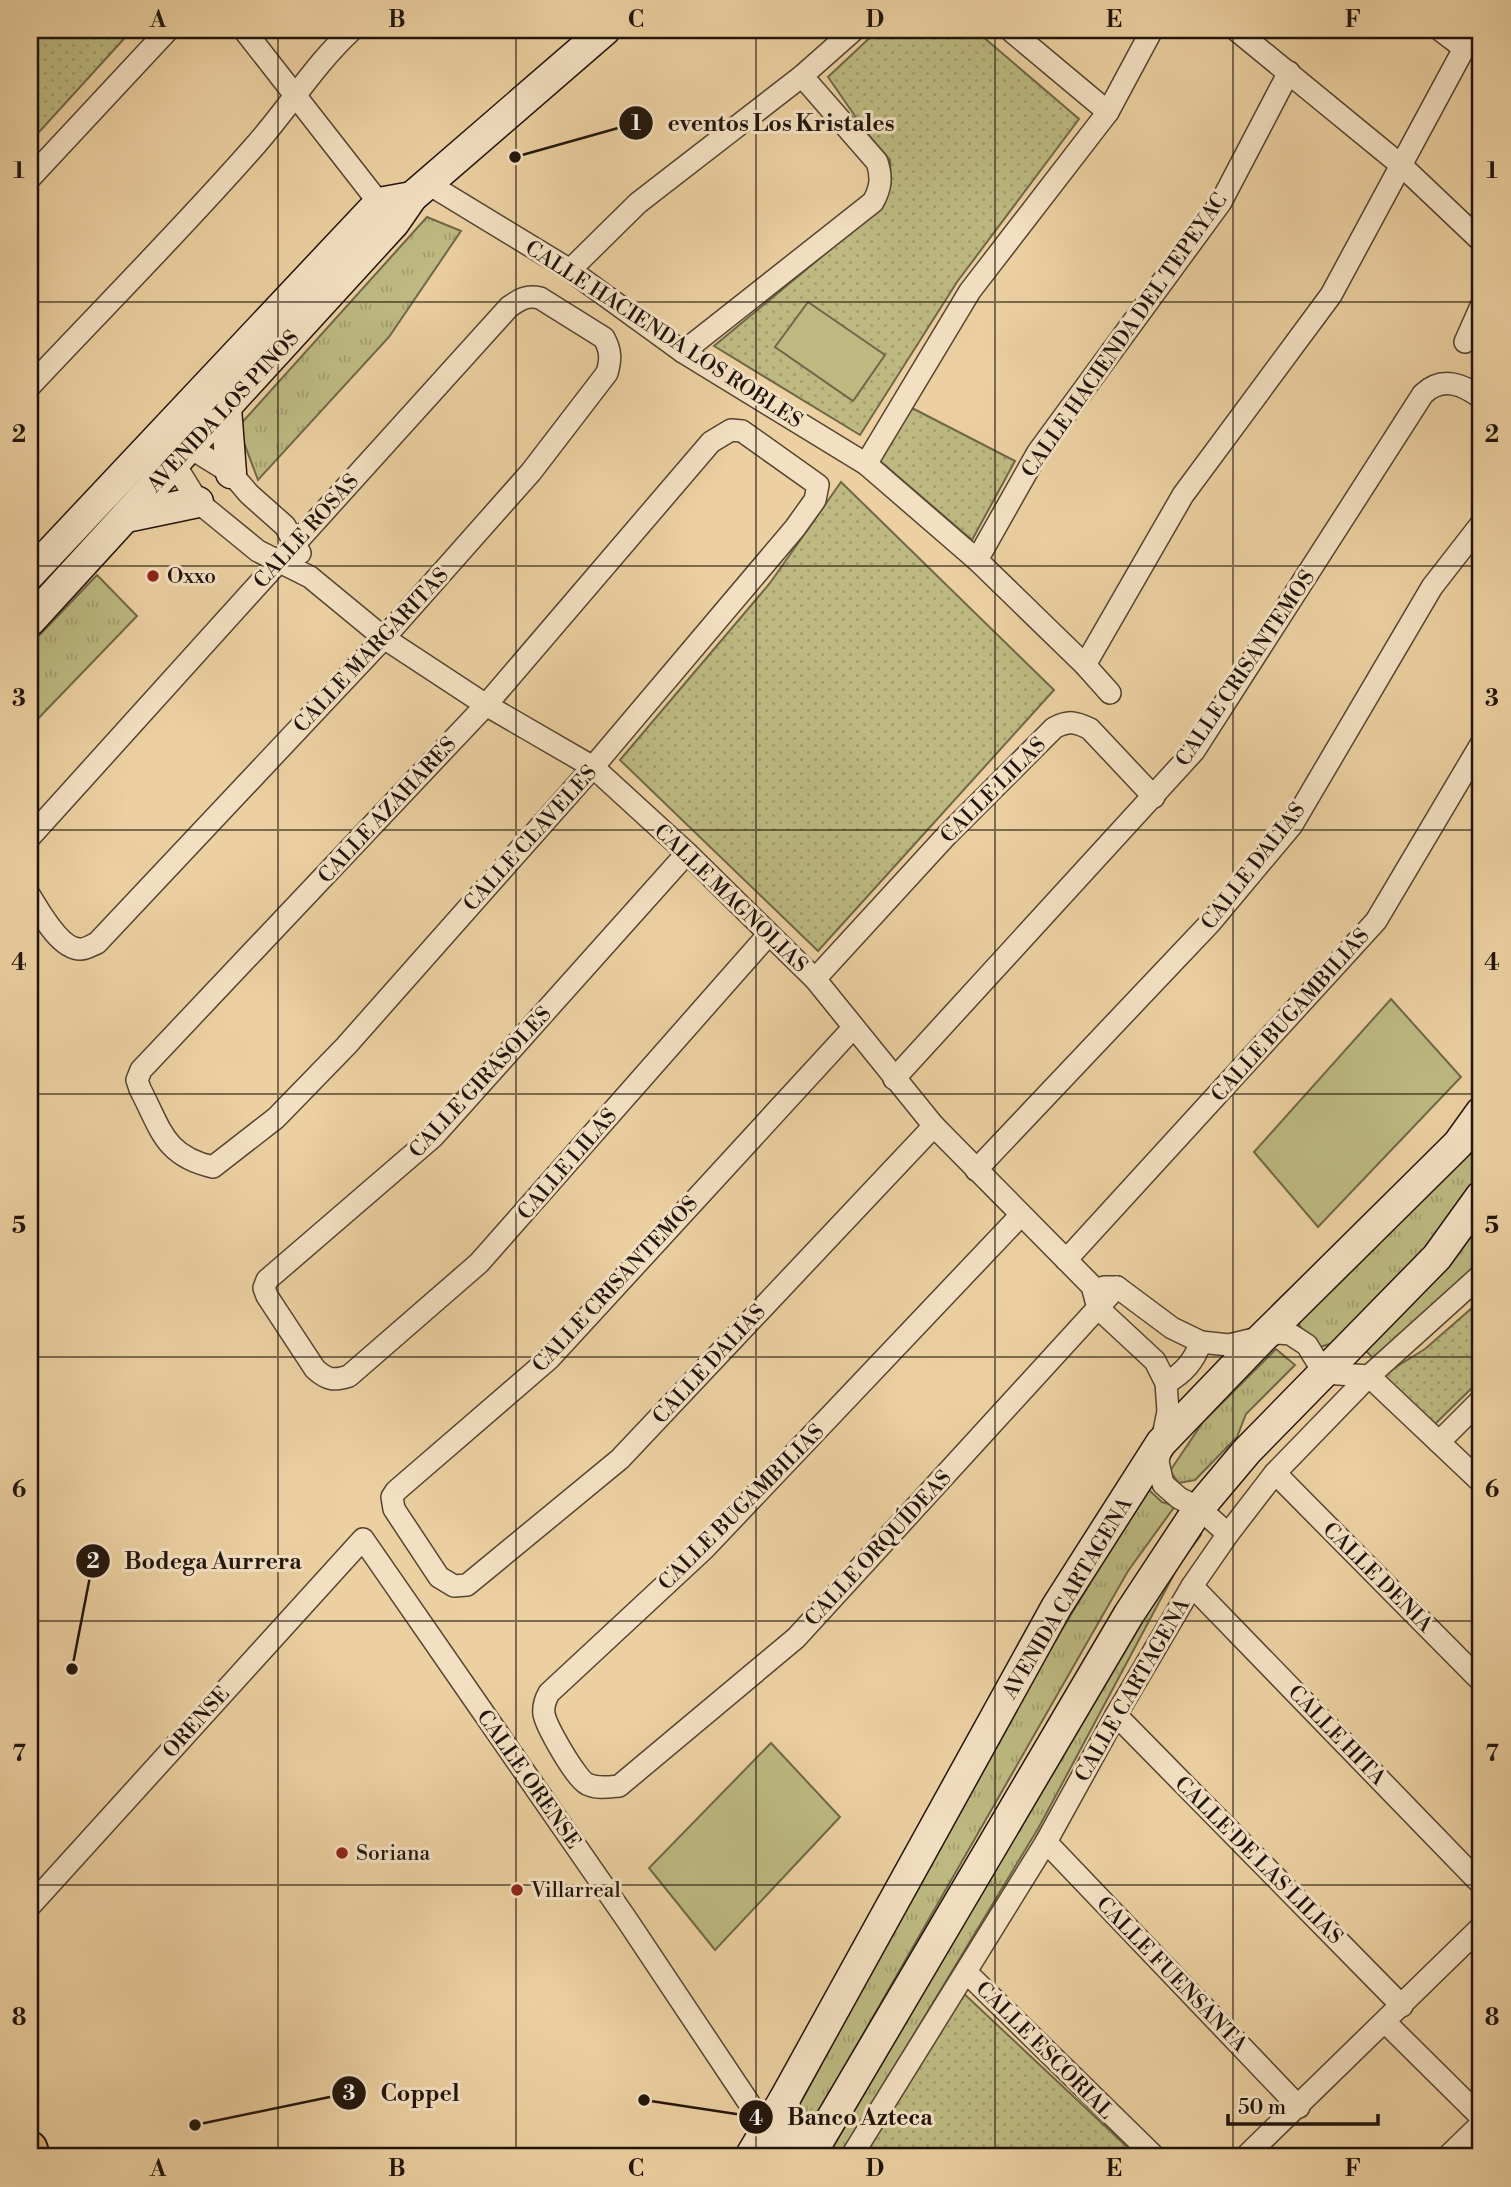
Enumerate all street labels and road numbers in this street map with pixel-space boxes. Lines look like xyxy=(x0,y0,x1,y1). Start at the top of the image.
street label: CALLE HACIENDA DEL TEPEYAC xyxy=(1016,188,1233,483)
street label: CALLE HACIENDA LOS ROBLES xyxy=(520,235,807,434)
street label: AVENIDA LOS PINOS xyxy=(141,325,305,499)
street label: CALLE ROSAS xyxy=(249,469,365,594)
street label: CALLE MARGARITAS xyxy=(289,563,455,738)
street label: CALLE CRISANTEMOS xyxy=(1170,566,1321,772)
street label: CALLE AZAHARES xyxy=(313,732,462,889)
street label: CALLE LILAS xyxy=(935,732,1052,849)
street label: CALLE CLAVELES xyxy=(458,760,603,917)
street label: CALLE DALIAS xyxy=(1196,798,1311,935)
street label: CALLE MAGNOLIAS xyxy=(648,819,813,979)
street label: CALLE BUGAMBILIAS xyxy=(1206,924,1375,1108)
street label: CALLE GIRASOLES xyxy=(404,1002,557,1164)
street label: CALLE LILAS xyxy=(512,1104,623,1226)
street label: CALLE CRISANTEMOS xyxy=(527,1191,704,1378)
street label: CALLE DALIAS xyxy=(648,1299,772,1430)
street label: CALLE BUGAMBILIAS xyxy=(653,1419,830,1596)
street label: CALLE ORQUÍDEAS xyxy=(798,1464,958,1632)
street label: AVENIDA CARTAGENA xyxy=(997,1492,1139,1705)
street label: CALLE DENIA xyxy=(1317,1517,1438,1639)
street label: CALLE CARTAGENA xyxy=(1070,1594,1196,1787)
street label: CALLE HITA xyxy=(1282,1680,1391,1792)
street label: ORENSE xyxy=(158,1681,236,1764)
street label: CALLE ORENSE xyxy=(471,1705,586,1854)
street label: CALLE DE LAS LILIAS xyxy=(1169,1771,1348,1950)
street label: CALLE FUENSANTA xyxy=(1090,1892,1253,2058)
street label: CALLE ESCORIAL xyxy=(970,1976,1119,2125)

